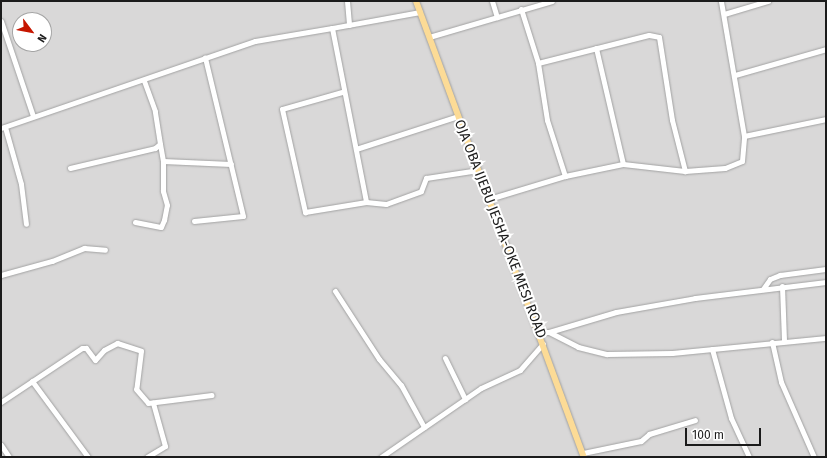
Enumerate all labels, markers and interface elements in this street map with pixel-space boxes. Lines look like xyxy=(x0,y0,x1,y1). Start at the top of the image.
north arrow xyxy=(12,12,52,52)
text: N xyxy=(34,32,49,45)
street label: OJA OBA IJEBU JESHA-OKE MESI ROAD xyxy=(450,117,550,341)
scale bar xyxy=(687,420,763,446)
text: 100 m xyxy=(692,428,724,442)

